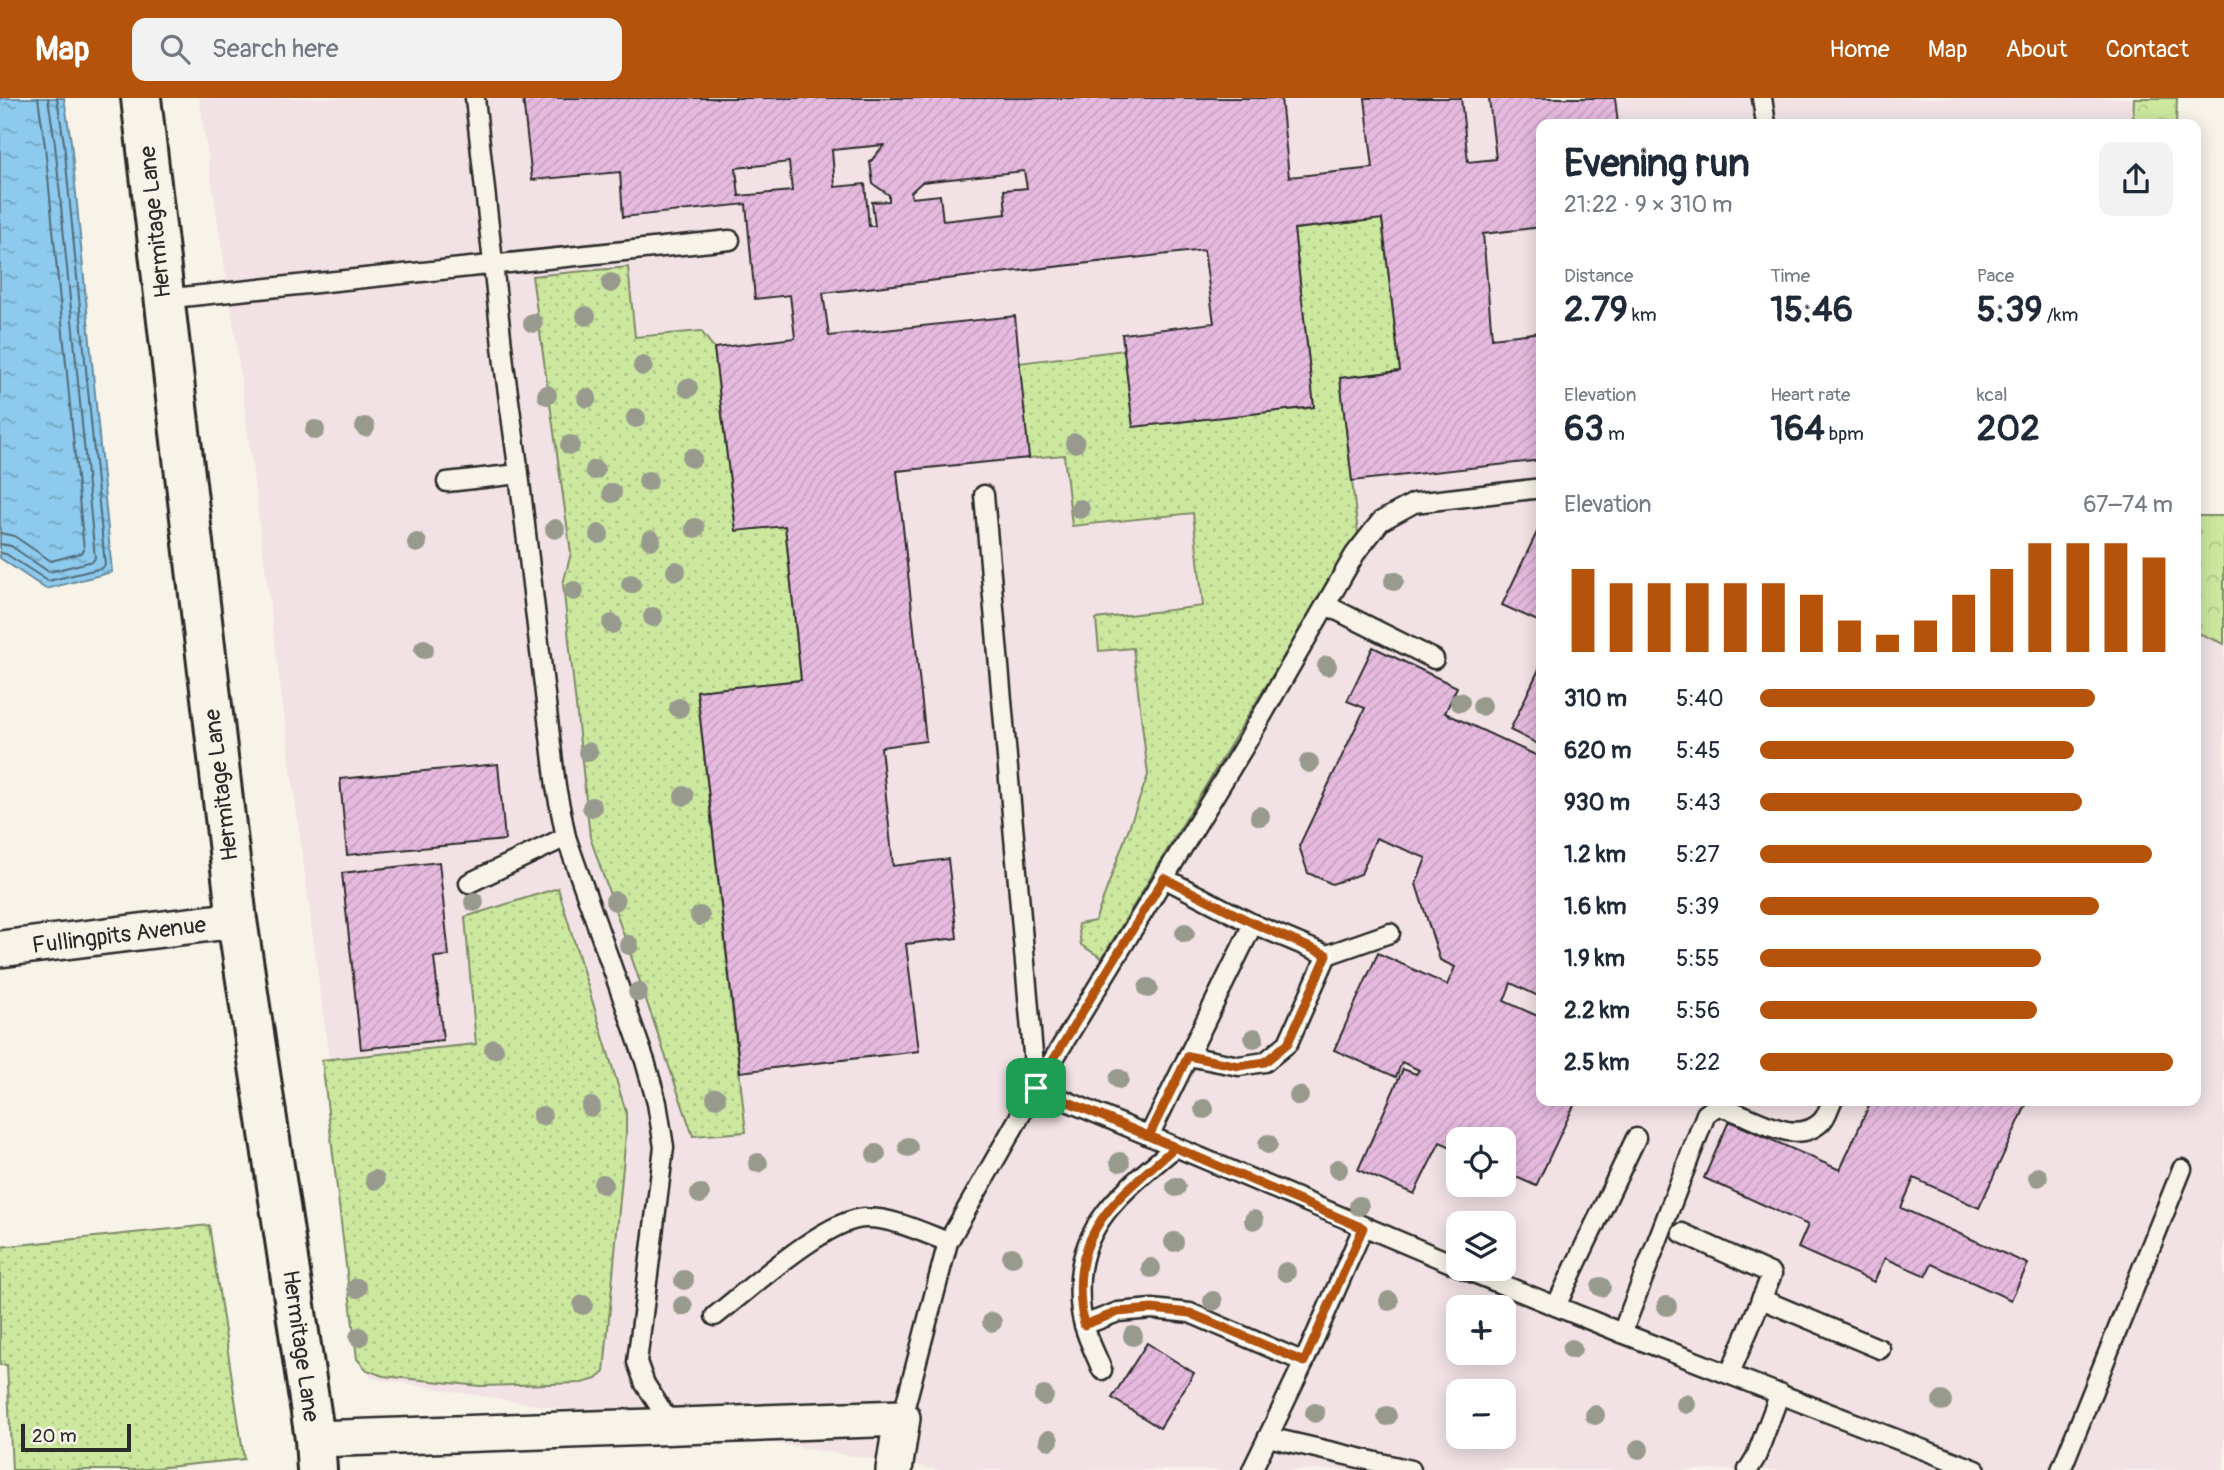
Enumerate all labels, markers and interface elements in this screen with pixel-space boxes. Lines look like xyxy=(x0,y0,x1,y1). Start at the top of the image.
search box xyxy=(132,18,622,81)
text: Map xyxy=(35,29,90,70)
icon: search xyxy=(156,30,194,68)
text: Search here xyxy=(212,33,339,65)
text: Home xyxy=(1829,35,1890,64)
text: Map xyxy=(1928,35,1968,64)
text: About xyxy=(2006,35,2068,64)
text: Contact xyxy=(2106,35,2189,64)
text: Evening run xyxy=(1564,140,1750,188)
button: share xyxy=(2099,142,2173,216)
street label: Hermitage Lane xyxy=(133,144,177,300)
text: 21:22 · 9 × 310 m xyxy=(1564,190,1733,219)
text: Distance xyxy=(1564,264,1633,288)
text: Time xyxy=(1770,264,1810,288)
text: Pace xyxy=(1977,264,2014,288)
text: 2.79 xyxy=(1564,288,1628,332)
text: 15:46 xyxy=(1770,288,1853,332)
text: 5:39 xyxy=(1977,288,2043,332)
text: km xyxy=(1628,303,1657,327)
text: /km xyxy=(2043,303,2078,327)
text: Elevation xyxy=(1564,383,1636,407)
text: Heart rate xyxy=(1770,383,1850,407)
text: kcal xyxy=(1977,383,2008,407)
text: 63 xyxy=(1564,407,1604,451)
text: 164 xyxy=(1770,407,1825,451)
text: 202 xyxy=(1977,407,2040,451)
text: m xyxy=(1604,422,1625,446)
text: bpm xyxy=(1825,422,1864,446)
text: Elevation xyxy=(1564,490,1652,519)
text: 67–74 m xyxy=(2083,490,2173,519)
text: 310 m xyxy=(1564,684,1627,713)
text: 5:40 xyxy=(1676,684,1724,713)
street label: Hermitage Lane xyxy=(197,707,245,863)
text: 620 m xyxy=(1564,736,1631,765)
text: 5:45 xyxy=(1676,736,1720,765)
text: 930 m xyxy=(1564,788,1630,817)
text: 5:43 xyxy=(1676,788,1721,817)
text: 1.2 km xyxy=(1564,840,1626,869)
text: 5:27 xyxy=(1676,840,1720,869)
text: 1.6 km xyxy=(1564,892,1626,921)
text: 5:39 xyxy=(1676,892,1719,921)
street label: Fullingpits Avenue xyxy=(30,910,208,960)
text: 1.9 km xyxy=(1564,944,1625,973)
text: 5:55 xyxy=(1676,944,1720,973)
text: 2.2 km xyxy=(1564,996,1630,1025)
text: 5:56 xyxy=(1676,996,1720,1025)
text: 2.5 km xyxy=(1564,1048,1629,1077)
text: 5:22 xyxy=(1676,1048,1720,1077)
pin xyxy=(1006,1058,1066,1118)
icon: arrive xyxy=(1017,1069,1055,1107)
map controls xyxy=(1446,1127,1516,1449)
button: locate xyxy=(1446,1127,1516,1197)
button: layers xyxy=(1446,1211,1516,1281)
street label: Hermitage Lane xyxy=(276,1268,326,1424)
button: + xyxy=(1446,1295,1516,1365)
button: − xyxy=(1446,1379,1516,1449)
scale bar xyxy=(21,1421,131,1453)
text: 20 m xyxy=(32,1424,77,1448)

